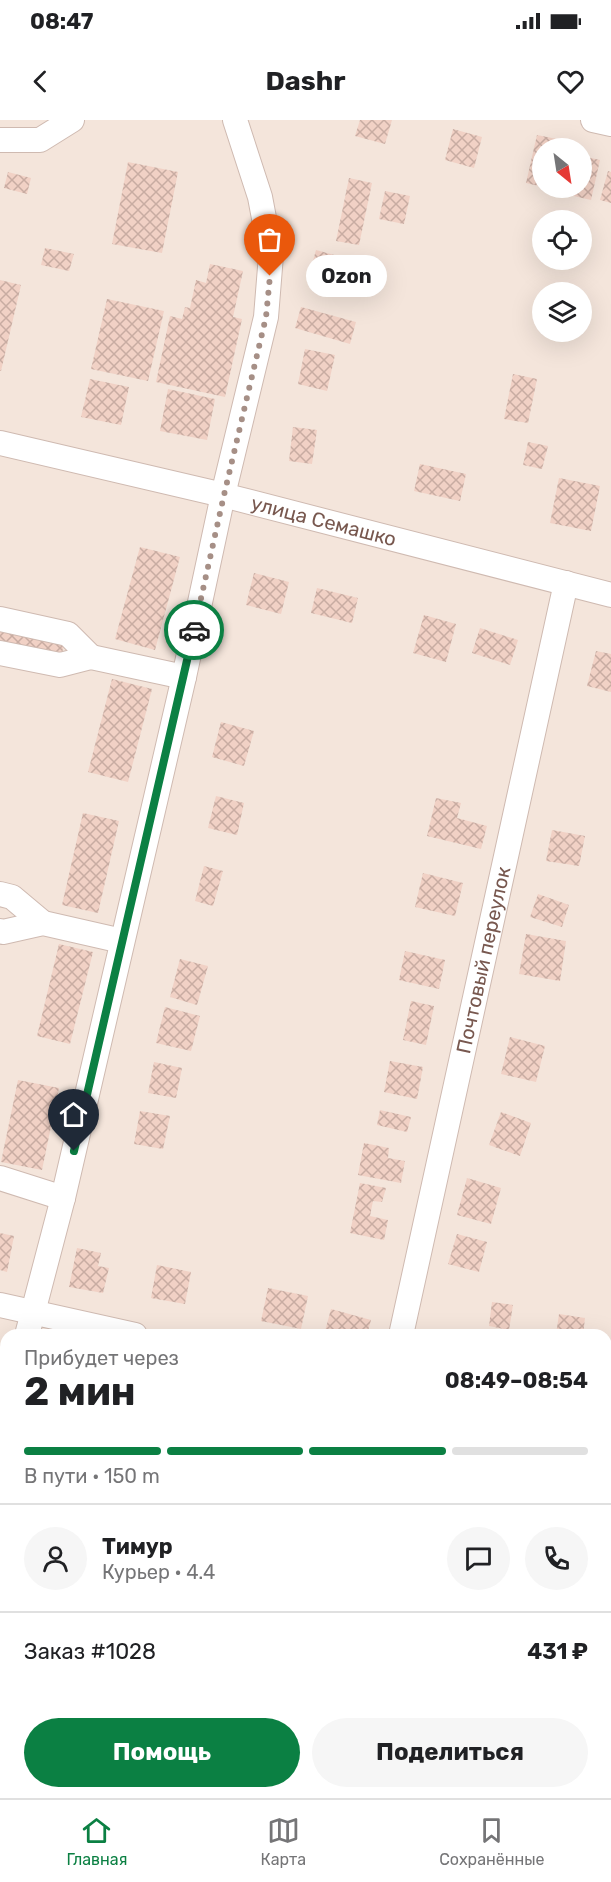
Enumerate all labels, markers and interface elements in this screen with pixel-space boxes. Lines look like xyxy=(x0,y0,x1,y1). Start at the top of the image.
text: 08:47 xyxy=(30,8,93,35)
icon: back xyxy=(24,65,57,98)
text: Dashr xyxy=(265,65,346,97)
icon: heart xyxy=(554,65,587,98)
north arrow xyxy=(532,138,592,198)
map controls xyxy=(532,138,592,342)
button: locate xyxy=(532,210,592,270)
pin xyxy=(244,214,295,276)
icon: bag xyxy=(253,223,286,256)
callout: Ozon xyxy=(306,255,387,297)
text: Ozon xyxy=(321,264,372,288)
button: layers xyxy=(532,282,592,342)
street label: улица Семашко xyxy=(249,491,399,551)
courier xyxy=(164,600,224,660)
icon: car xyxy=(178,614,211,647)
street label: Почтовый переулок xyxy=(451,864,516,1056)
pin xyxy=(48,1089,99,1151)
icon: home xyxy=(57,1098,90,1131)
text: Прибудет через xyxy=(24,1346,179,1370)
text: 08:49–08:54 xyxy=(445,1367,588,1394)
text: 2 мин xyxy=(24,1369,136,1415)
text: В пути · 150 m xyxy=(24,1464,160,1488)
button: person xyxy=(24,1527,87,1590)
button: chat xyxy=(447,1527,510,1590)
button: phone xyxy=(525,1527,588,1590)
text: Тимур xyxy=(102,1533,173,1560)
text: Курьер · 4.4 xyxy=(102,1560,215,1584)
text: Заказ #1028 xyxy=(24,1638,156,1665)
text: 431 ₽ xyxy=(527,1638,588,1665)
button: Помощь xyxy=(24,1718,300,1787)
button: Поделиться xyxy=(312,1718,588,1787)
tab: Главная xyxy=(67,1814,127,1869)
tab: Карта xyxy=(260,1814,306,1869)
tab: Сохранённые xyxy=(439,1814,544,1869)

